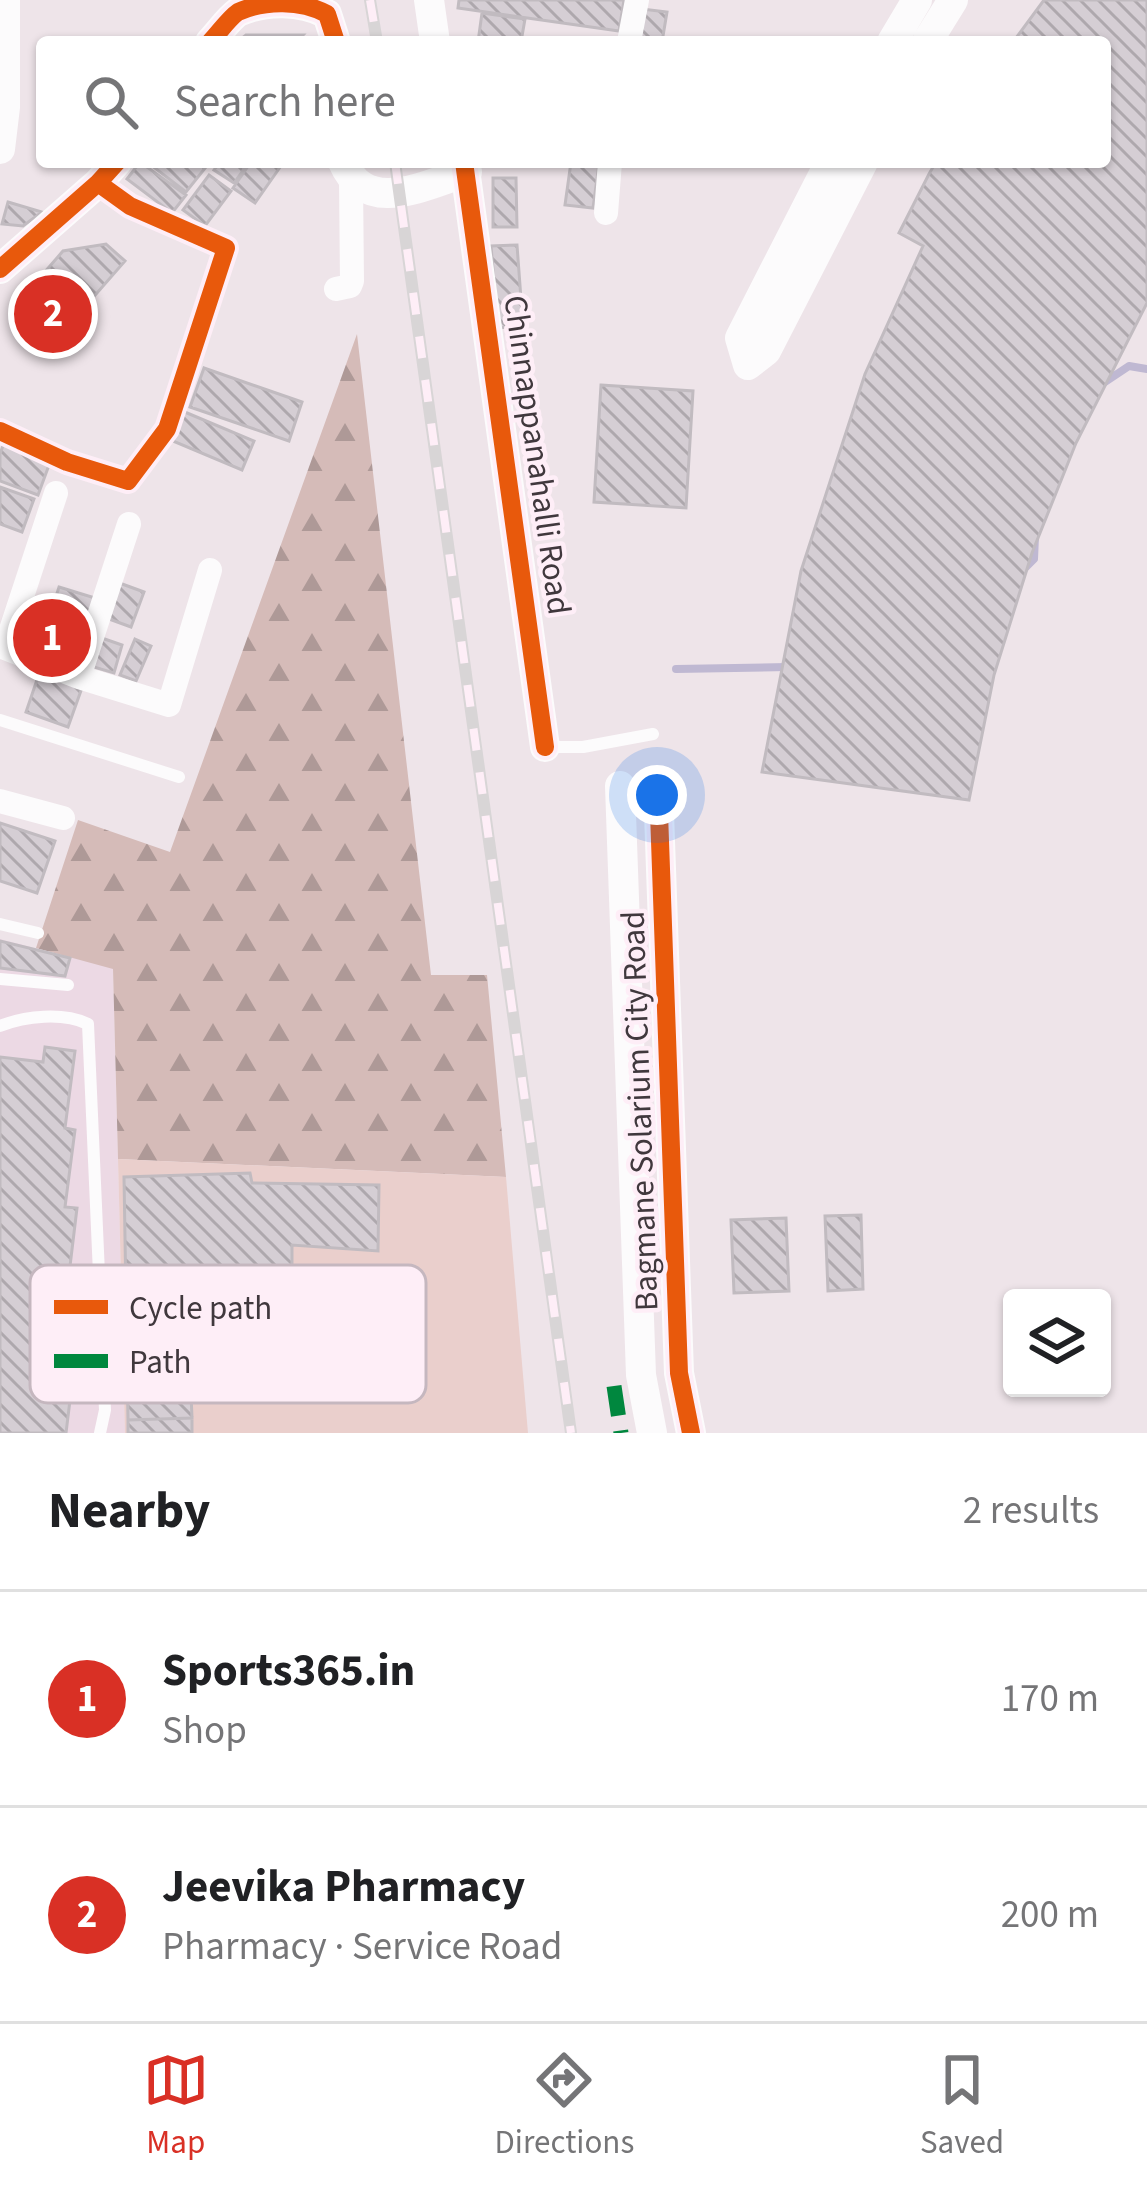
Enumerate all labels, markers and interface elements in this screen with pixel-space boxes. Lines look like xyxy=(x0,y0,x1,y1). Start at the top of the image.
search box xyxy=(36,36,1111,168)
icon: search xyxy=(78,69,144,135)
text: Search here xyxy=(174,70,396,134)
pin: 2 xyxy=(14,269,92,359)
street label: Chinnappanahalli Road xyxy=(491,292,583,618)
pin: 1 xyxy=(13,593,91,683)
your location xyxy=(627,765,687,825)
street label: Bagmane Solarium City Road xyxy=(610,910,670,1312)
legend xyxy=(30,1265,426,1403)
text: Cycle path xyxy=(129,1285,272,1332)
map controls xyxy=(1003,1289,1111,1397)
button: layers xyxy=(1003,1289,1111,1397)
text: Path xyxy=(129,1339,192,1386)
text: Nearby xyxy=(48,1475,210,1547)
text: 2 results xyxy=(963,1483,1099,1539)
text: Sports365.in xyxy=(162,1639,415,1703)
text: 1 xyxy=(77,1671,97,1727)
text: 170 m xyxy=(1001,1671,1099,1727)
text: Shop xyxy=(162,1703,247,1759)
text: Jeevika Pharmacy xyxy=(162,1855,525,1919)
text: 2 xyxy=(77,1887,97,1943)
text: 200 m xyxy=(1001,1887,1099,1943)
text: Pharmacy · Service Road xyxy=(162,1919,562,1975)
tab: Map xyxy=(143,2047,209,2166)
tab: Directions xyxy=(495,2047,634,2166)
tab: Saved xyxy=(920,2047,1004,2166)

